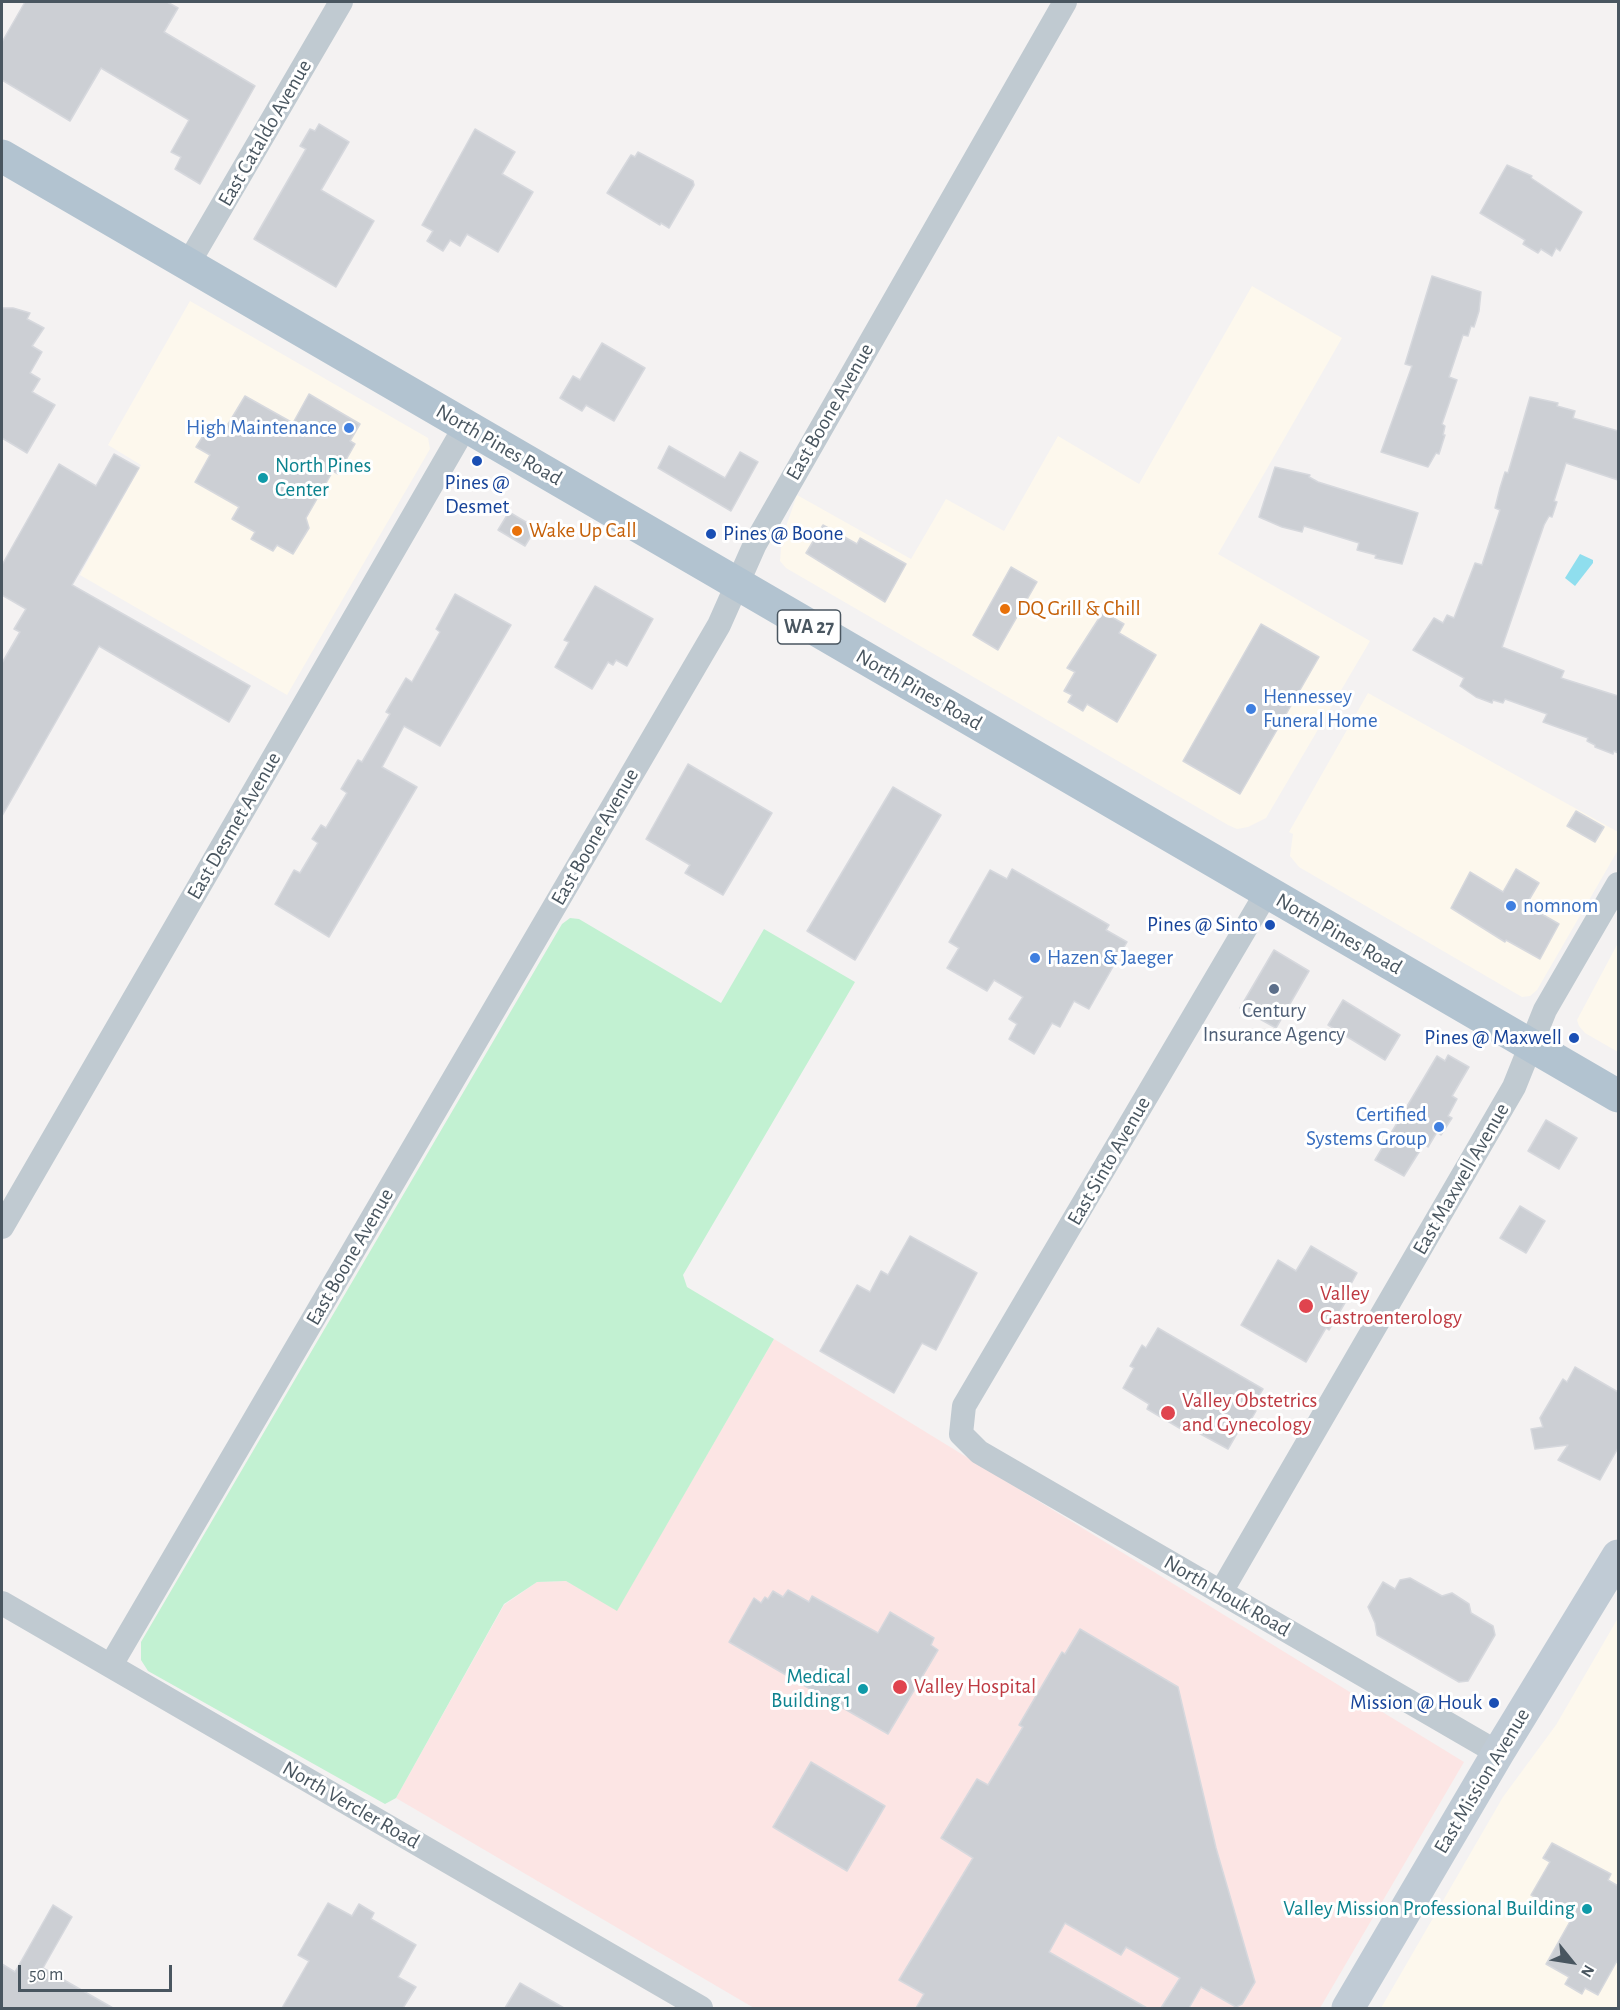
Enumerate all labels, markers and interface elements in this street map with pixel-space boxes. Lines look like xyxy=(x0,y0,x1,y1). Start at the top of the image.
street label: East Cataldo Avenue xyxy=(213,55,317,211)
street label: East Boone Avenue xyxy=(781,339,879,485)
street label: North Pines Road xyxy=(431,399,567,491)
place label: High Maintenance xyxy=(186,415,337,441)
marker: High Maintenance xyxy=(342,421,356,435)
place label: North Pines Center xyxy=(275,453,371,503)
marker: Pines @ Desmet xyxy=(470,454,484,468)
place label: Pines @ Desmet xyxy=(444,470,510,520)
marker: North Pines Center xyxy=(256,471,270,485)
place label: Wake Up Call xyxy=(529,518,637,544)
place label: Pines @ Boone xyxy=(723,521,844,547)
marker: Wake Up Call xyxy=(510,524,524,538)
marker: Pines @ Boone xyxy=(704,527,718,541)
place label: DQ Grill & Chill xyxy=(1017,596,1141,622)
marker: DQ Grill & Chill xyxy=(998,602,1012,616)
road number: WA 27 xyxy=(778,610,840,644)
street label: North Pines Road xyxy=(851,644,987,736)
place label: Hennessey Funeral Home xyxy=(1263,684,1378,734)
marker: Hennessey Funeral Home xyxy=(1244,702,1258,716)
street label: East Desmet Avenue xyxy=(182,748,286,904)
street label: East Boone Avenue xyxy=(546,764,644,910)
street label: North Pines Road xyxy=(1271,888,1407,980)
place label: nomnom xyxy=(1523,893,1598,919)
marker: nomnom xyxy=(1504,899,1518,913)
place label: Pines @ Sinto xyxy=(1147,912,1258,938)
marker: Pines @ Sinto xyxy=(1263,918,1277,932)
place label: Hazen & Jaeger xyxy=(1047,945,1173,971)
marker: Hazen & Jaeger xyxy=(1028,951,1042,965)
marker: Century Insurance Agency xyxy=(1267,982,1281,996)
place label: Century Insurance Agency xyxy=(1203,998,1345,1048)
place label: Pines @ Maxwell xyxy=(1424,1025,1562,1051)
marker: Pines @ Maxwell xyxy=(1567,1031,1581,1045)
street label: East Sinto Avenue xyxy=(1062,1092,1156,1230)
street label: East Maxwell Avenue xyxy=(1407,1099,1515,1259)
place label: Certified Systems Group xyxy=(1306,1102,1427,1152)
marker: Certified Systems Group xyxy=(1432,1120,1446,1134)
street label: East Boone Avenue xyxy=(301,1184,399,1330)
place label: Valley Gastroenterology xyxy=(1320,1281,1462,1331)
marker: Valley Gastroenterology xyxy=(1297,1297,1315,1315)
place label: Valley Obstetrics and Gynecology xyxy=(1182,1388,1317,1438)
marker: Valley Obstetrics and Gynecology xyxy=(1159,1404,1177,1422)
street label: North Houk Road xyxy=(1159,1550,1295,1642)
place label: Medical Building 1 xyxy=(771,1664,851,1714)
place label: Valley Hospital xyxy=(914,1674,1036,1700)
marker: Valley Hospital xyxy=(891,1678,909,1696)
marker: Medical Building 1 xyxy=(856,1682,870,1696)
place label: Mission @ Houk xyxy=(1350,1690,1482,1716)
marker: Mission @ Houk xyxy=(1487,1696,1501,1710)
street label: East Mission Avenue xyxy=(1429,1704,1535,1858)
street label: North Vercler Road xyxy=(278,1756,424,1854)
place label: Valley Mission Professional Building xyxy=(1283,1896,1575,1922)
marker: Valley Mission Professional Building xyxy=(1580,1902,1594,1916)
north arrow xyxy=(1542,1932,1602,1992)
scale bar xyxy=(21,1953,176,1991)
text: N xyxy=(1578,1962,1597,1980)
text: 50 m xyxy=(29,1966,63,1984)

